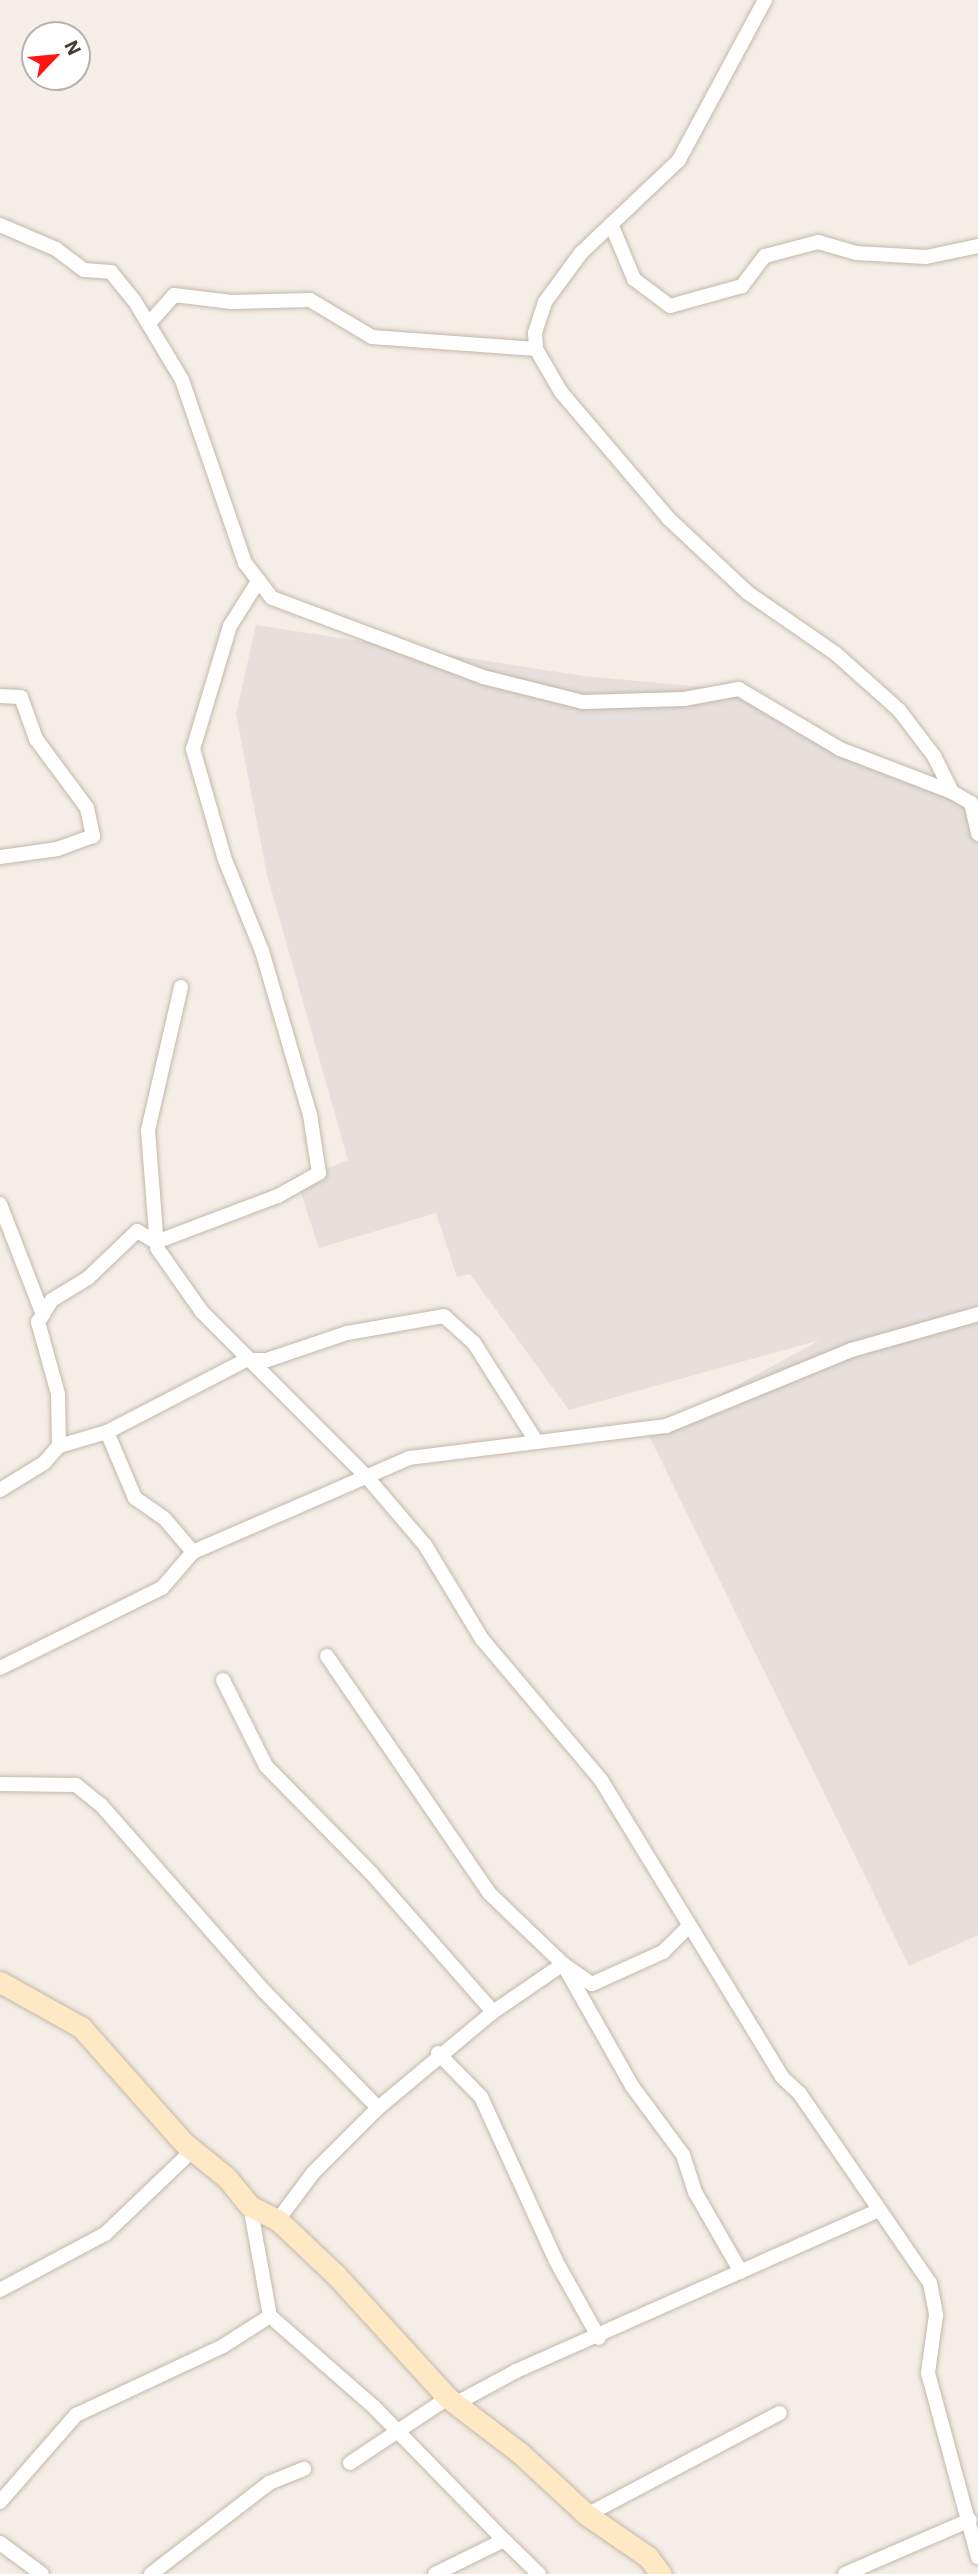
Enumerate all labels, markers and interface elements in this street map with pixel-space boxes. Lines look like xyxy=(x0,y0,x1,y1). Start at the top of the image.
north arrow xyxy=(21,21,91,91)
text: N xyxy=(59,36,87,59)

